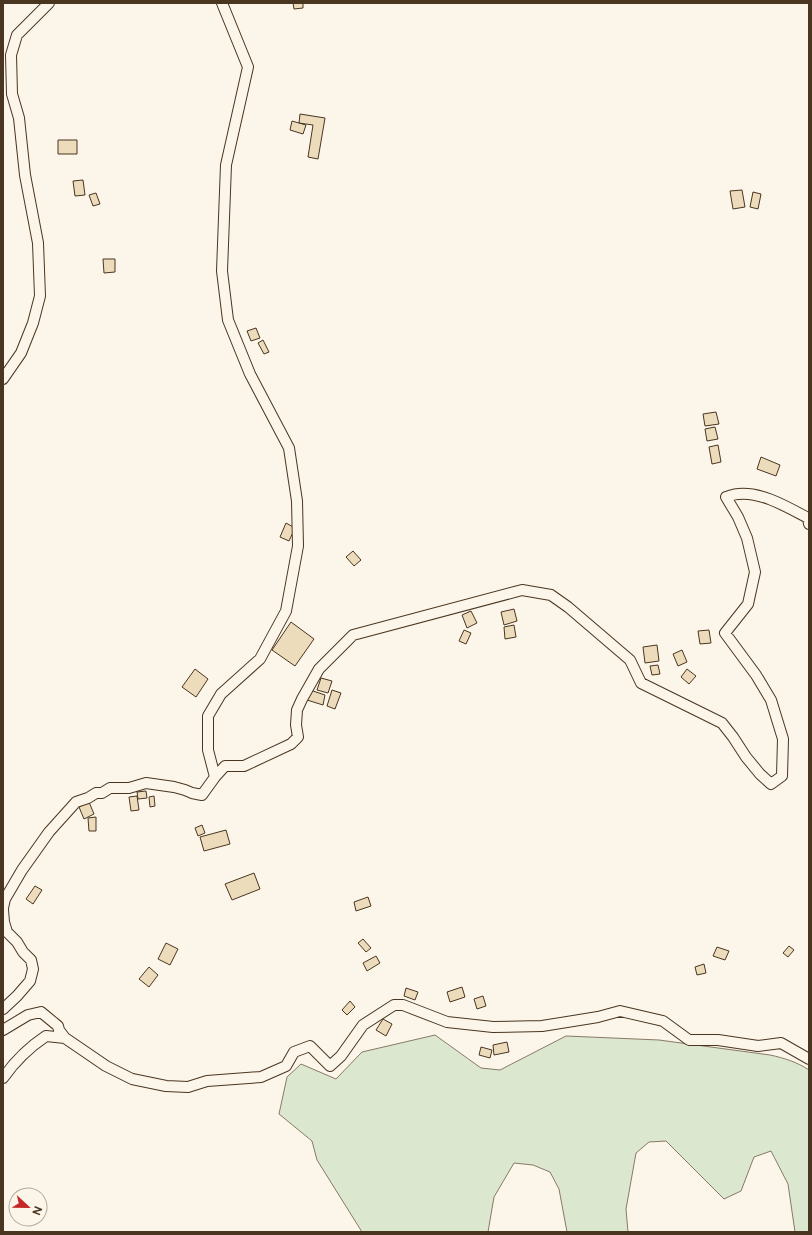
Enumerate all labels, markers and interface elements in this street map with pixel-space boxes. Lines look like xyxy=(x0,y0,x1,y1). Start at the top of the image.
north arrow xyxy=(8,1187,48,1227)
text: N xyxy=(30,1205,44,1217)

